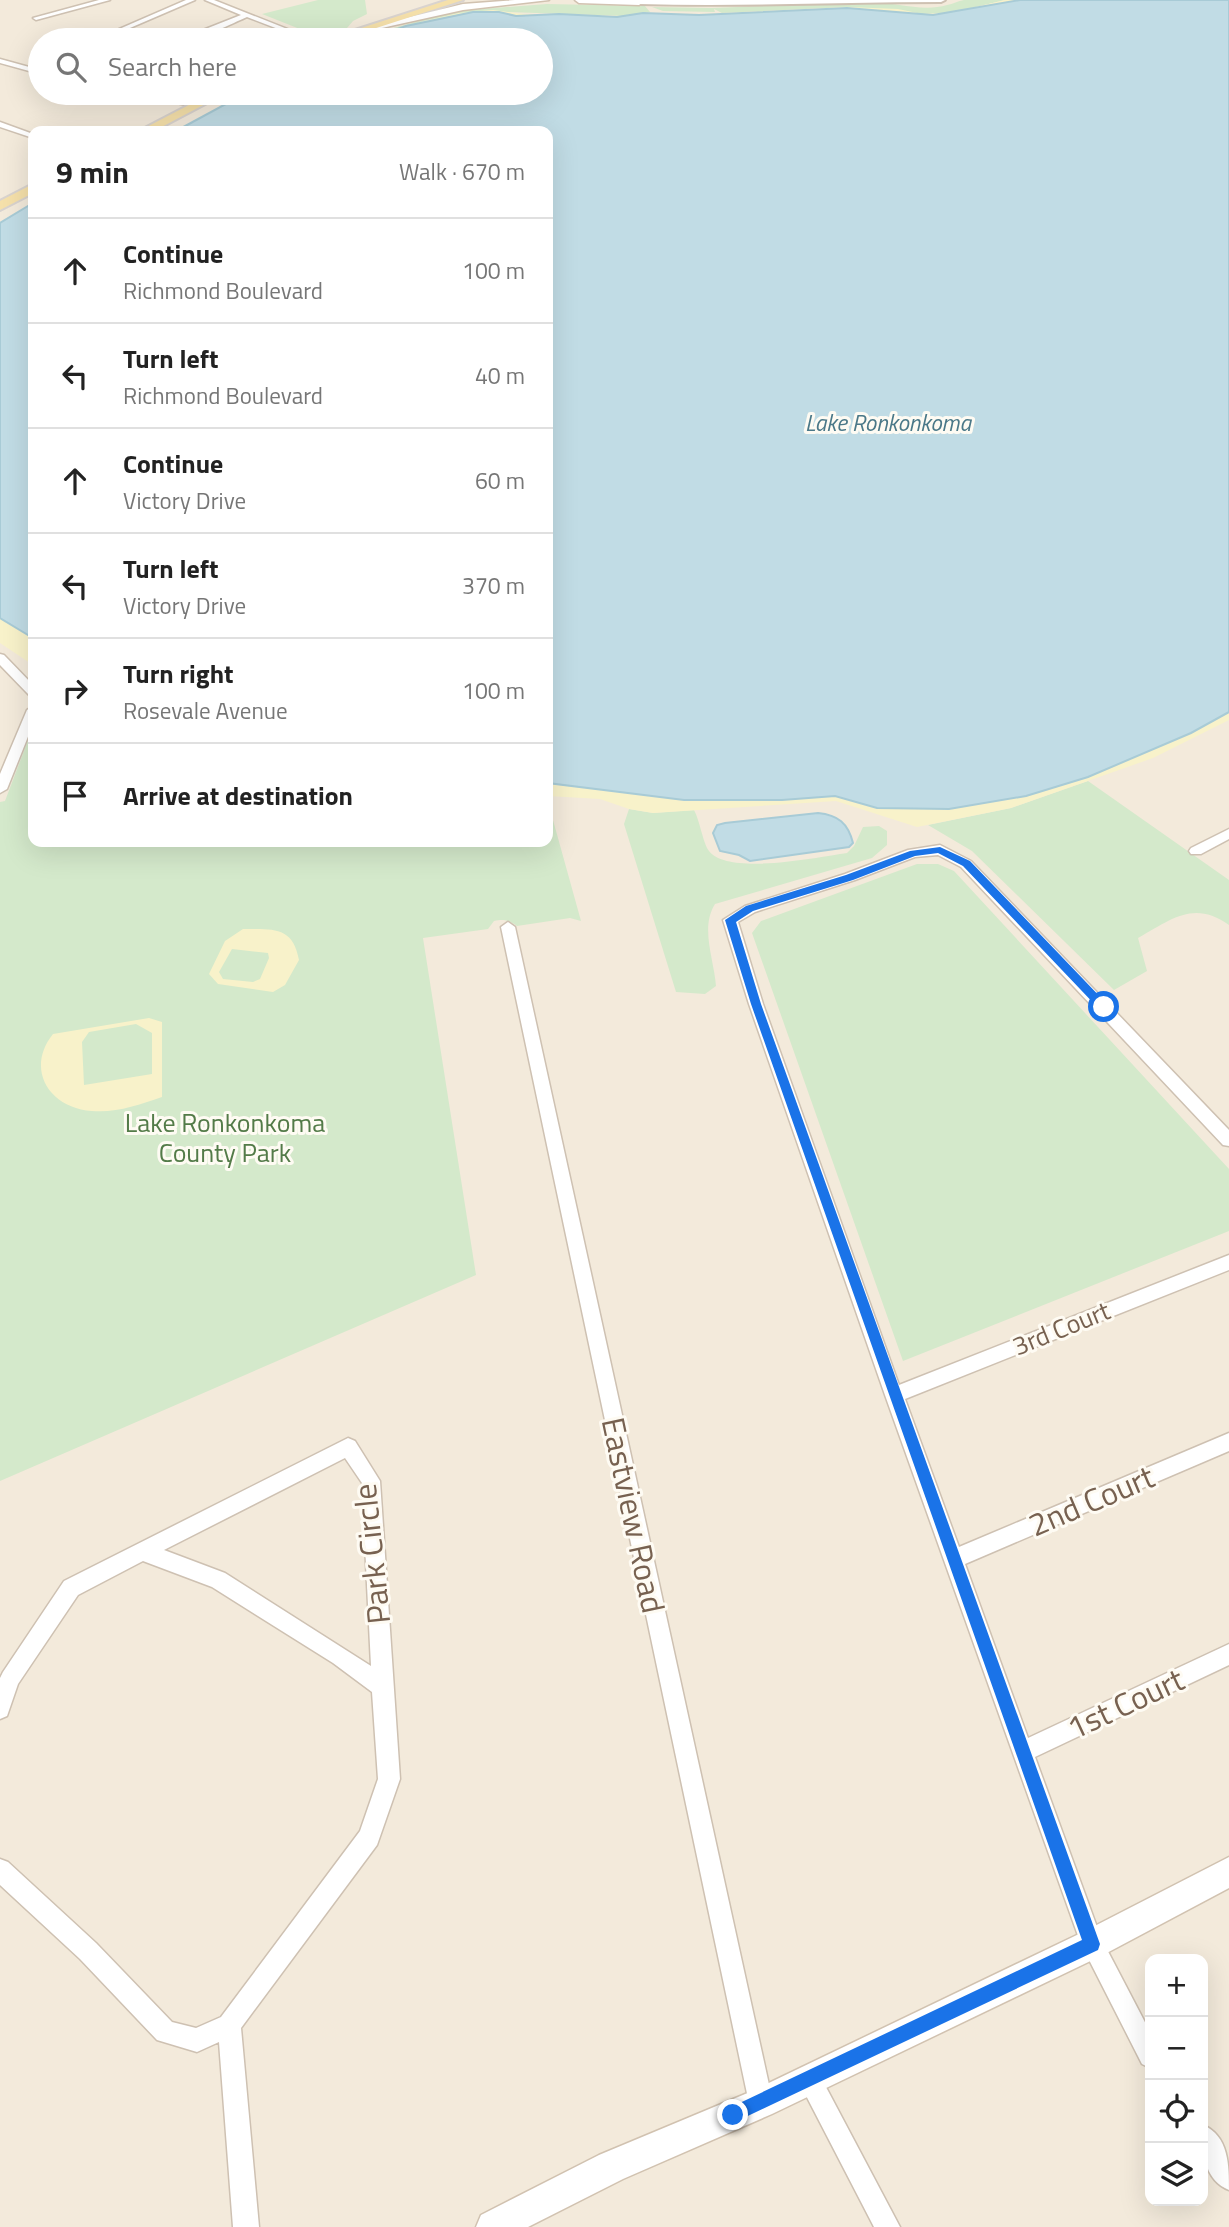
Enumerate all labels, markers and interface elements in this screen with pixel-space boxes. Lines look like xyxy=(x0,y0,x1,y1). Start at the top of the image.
search box xyxy=(28,28,553,105)
text: Search here xyxy=(108,47,237,86)
icon: search xyxy=(52,48,90,86)
text: 9 min xyxy=(56,149,129,195)
text: Walk · 670 m xyxy=(399,154,525,189)
text: Continue xyxy=(123,234,223,273)
icon: ahead xyxy=(56,252,94,290)
text: 100 m xyxy=(462,253,525,288)
text: Richmond Boulevard xyxy=(123,273,323,308)
text: Turn left xyxy=(123,339,218,378)
icon: left xyxy=(56,357,94,395)
text: 40 m xyxy=(475,358,525,393)
text: Richmond Boulevard xyxy=(123,378,323,413)
water label: Lake Ronkonkoma xyxy=(805,405,972,440)
text: Continue xyxy=(123,444,223,483)
icon: ahead xyxy=(56,462,94,500)
text: 60 m xyxy=(475,463,525,498)
text: Victory Drive xyxy=(123,483,246,518)
text: Turn left xyxy=(123,549,218,588)
icon: left xyxy=(56,567,94,605)
text: 370 m xyxy=(462,568,525,603)
text: Victory Drive xyxy=(123,588,246,623)
text: Turn right xyxy=(123,654,234,693)
icon: right xyxy=(56,672,94,710)
text: 100 m xyxy=(462,673,525,708)
text: Rosevale Avenue xyxy=(123,693,288,728)
text: Arrive at destination xyxy=(123,776,353,815)
icon: arrive xyxy=(56,777,94,815)
route start xyxy=(1088,991,1119,1022)
park label: Lake Ronkonkoma County Park xyxy=(125,1103,325,1172)
street label: 3rd Court xyxy=(1006,1291,1116,1365)
street label: Eastview Road xyxy=(590,1413,678,1617)
street label: 2nd Court xyxy=(1021,1452,1161,1548)
street label: Park Circle xyxy=(340,1481,402,1627)
street label: 1st Court xyxy=(1059,1655,1191,1751)
map controls xyxy=(1145,1954,1208,2206)
button: + xyxy=(1145,1954,1208,2017)
button: − xyxy=(1145,2017,1208,2080)
button: locate xyxy=(1145,2080,1208,2143)
route end xyxy=(717,2099,748,2130)
button: layers xyxy=(1145,2143,1208,2206)

